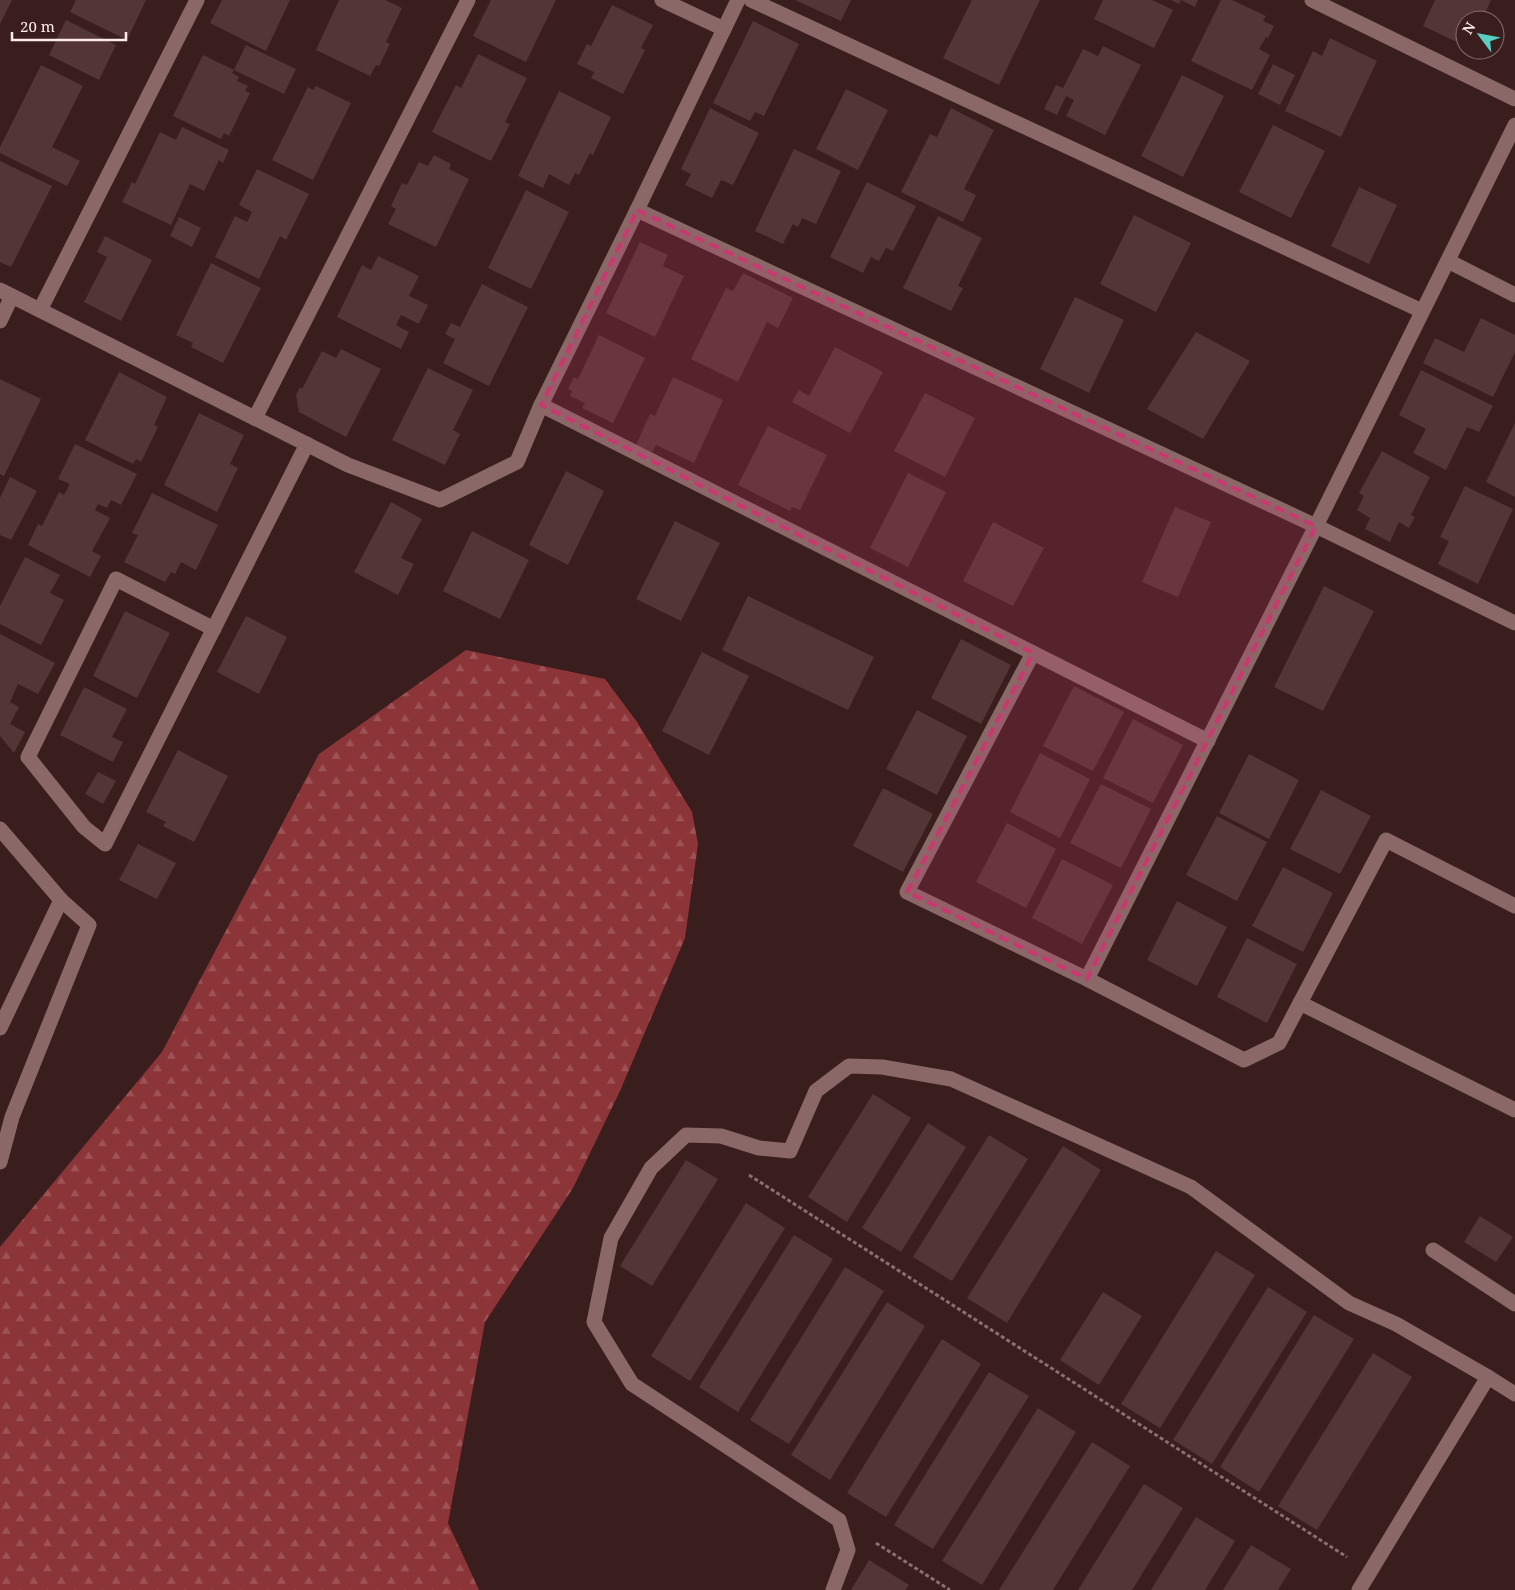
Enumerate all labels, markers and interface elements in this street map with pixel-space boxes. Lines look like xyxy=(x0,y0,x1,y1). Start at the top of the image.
scale bar xyxy=(12,10,126,42)
north arrow xyxy=(1455,10,1505,60)
text: 20 m xyxy=(20,16,55,36)
text: N xyxy=(1458,18,1480,38)

